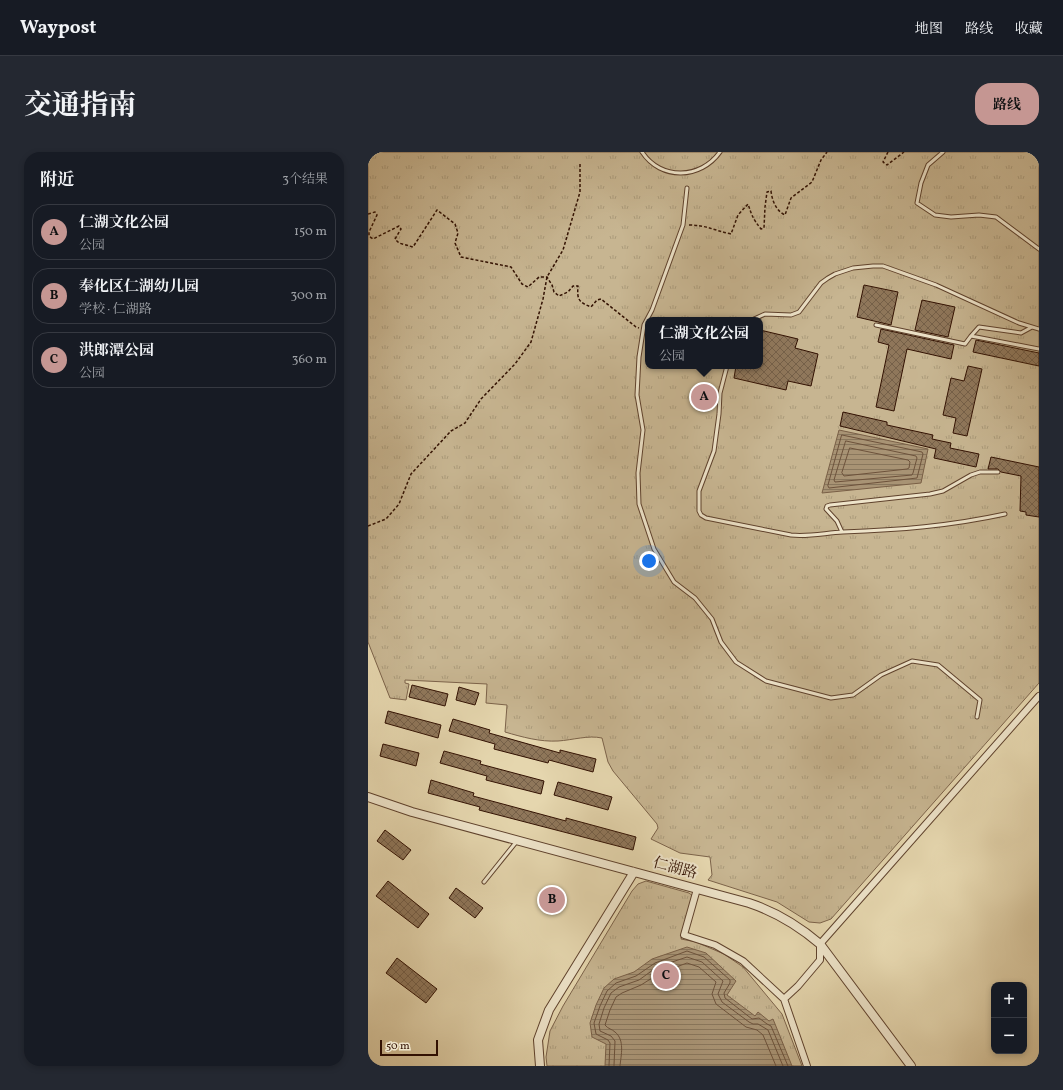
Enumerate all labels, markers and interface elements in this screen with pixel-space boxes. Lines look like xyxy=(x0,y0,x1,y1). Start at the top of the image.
text: Waypost xyxy=(20,15,96,41)
text: 地图 xyxy=(915,20,943,39)
text: 路线 xyxy=(965,20,993,39)
text: 收藏 xyxy=(1015,20,1043,39)
button: 路线 xyxy=(975,83,1039,125)
text: 交通指南 xyxy=(24,87,136,126)
text: 附近 xyxy=(40,169,74,192)
text: 3个结果 xyxy=(282,171,328,189)
text: 仁湖文化公园 xyxy=(79,213,169,234)
text: A xyxy=(49,223,59,241)
text: 150 m xyxy=(294,223,327,241)
text: 公园 xyxy=(79,237,105,255)
text: 奉化区仁湖幼儿园 xyxy=(79,277,199,298)
text: B xyxy=(50,287,58,305)
text: 300 m xyxy=(291,287,327,305)
text: 学校 · 仁湖路 xyxy=(79,301,152,319)
popup xyxy=(645,317,763,369)
text: 仁湖文化公园 xyxy=(659,324,749,345)
text: 洪郎潭公园 xyxy=(79,341,154,362)
text: 公园 xyxy=(659,348,685,366)
text: C xyxy=(50,351,58,369)
text: 360 m xyxy=(292,351,327,369)
text: 公园 xyxy=(79,365,105,383)
pin: A xyxy=(691,382,717,412)
your location xyxy=(639,551,659,571)
street label: 仁湖路 xyxy=(651,853,699,885)
pin: B xyxy=(539,885,565,915)
pin: C xyxy=(653,961,679,991)
map controls xyxy=(991,982,1027,1054)
button: + xyxy=(991,982,1027,1018)
button: − xyxy=(991,1018,1027,1054)
scale bar xyxy=(380,1038,438,1057)
text: 50 m xyxy=(386,1039,410,1054)

